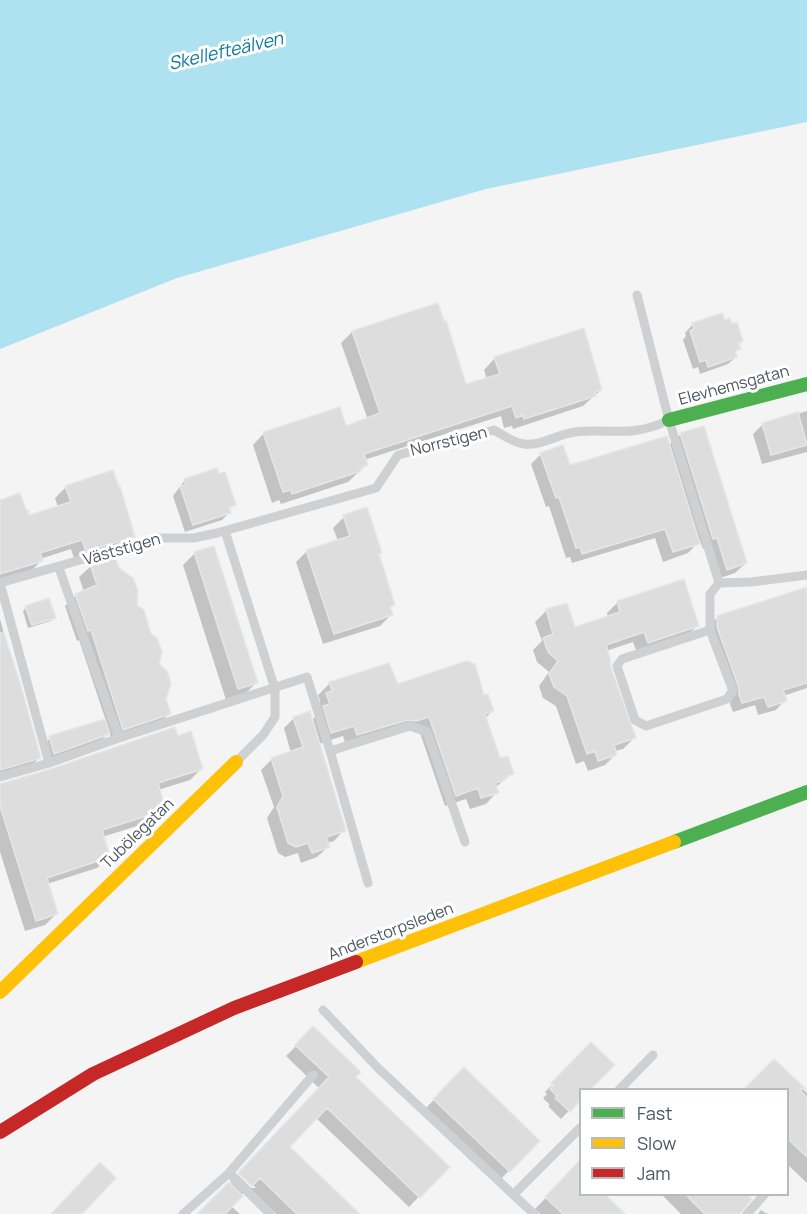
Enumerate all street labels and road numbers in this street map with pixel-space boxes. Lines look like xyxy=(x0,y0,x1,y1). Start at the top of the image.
street label: Elevhemsgatan xyxy=(677,362,791,410)
street label: Norrstigen xyxy=(409,423,489,461)
street label: Väststigen xyxy=(81,530,163,570)
street label: Tubölegatan xyxy=(98,795,178,873)
street label: Anderstorpsleden xyxy=(326,899,456,965)

